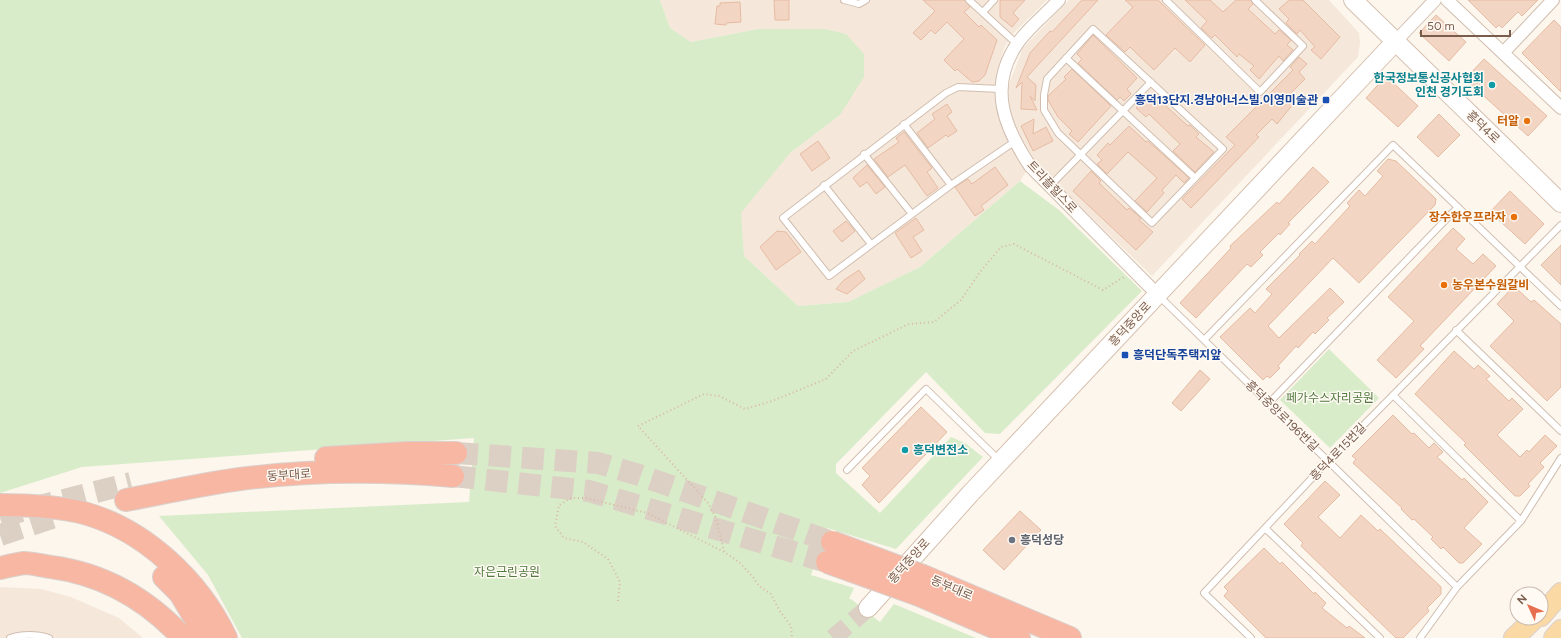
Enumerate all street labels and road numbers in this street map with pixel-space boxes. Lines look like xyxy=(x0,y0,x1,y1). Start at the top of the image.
street label: 흥덕4로 xyxy=(1464,108,1502,146)
street label: 트리플힐스로 xyxy=(1024,158,1080,216)
street label: 흥덕중앙로 xyxy=(1106,299,1154,349)
street label: 흥덕중앙로196번길 xyxy=(1243,378,1321,454)
street label: 흥덕4로15번길 xyxy=(1307,420,1369,484)
street label: 동부대로 xyxy=(266,466,312,484)
street label: 흥덕중앙로 xyxy=(885,536,933,586)
street label: 동부대로 xyxy=(929,573,975,603)

